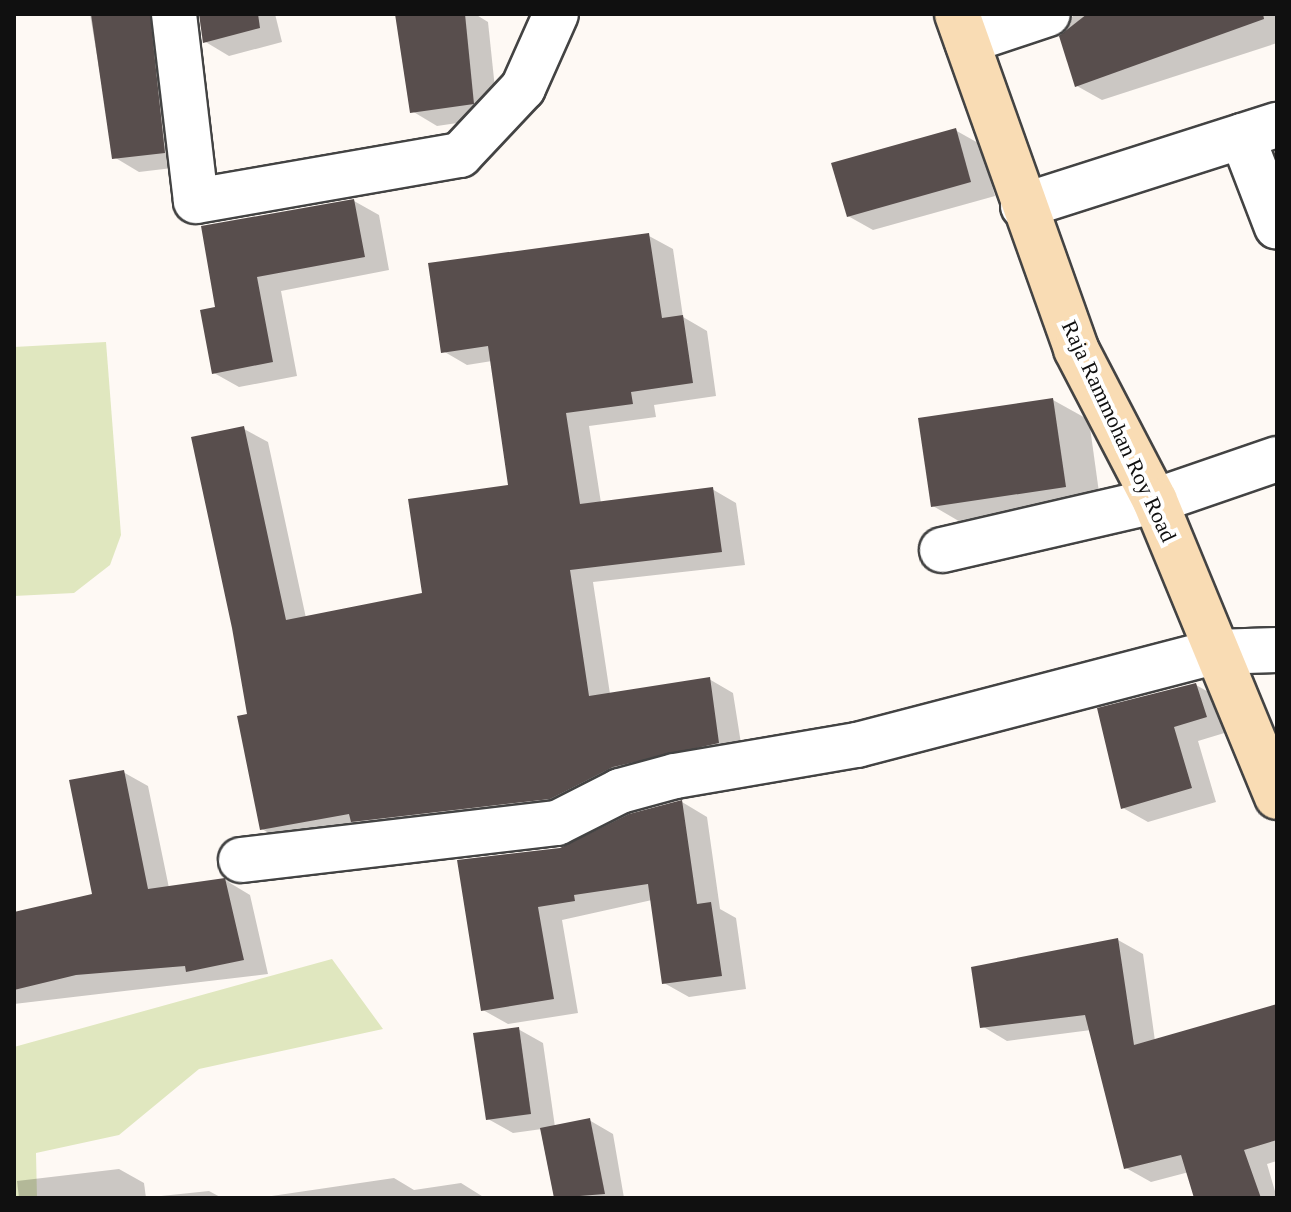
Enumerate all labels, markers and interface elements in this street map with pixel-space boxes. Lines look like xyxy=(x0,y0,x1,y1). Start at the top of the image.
street label: Raja Rammohan Roy Road xyxy=(1056,316,1182,546)

